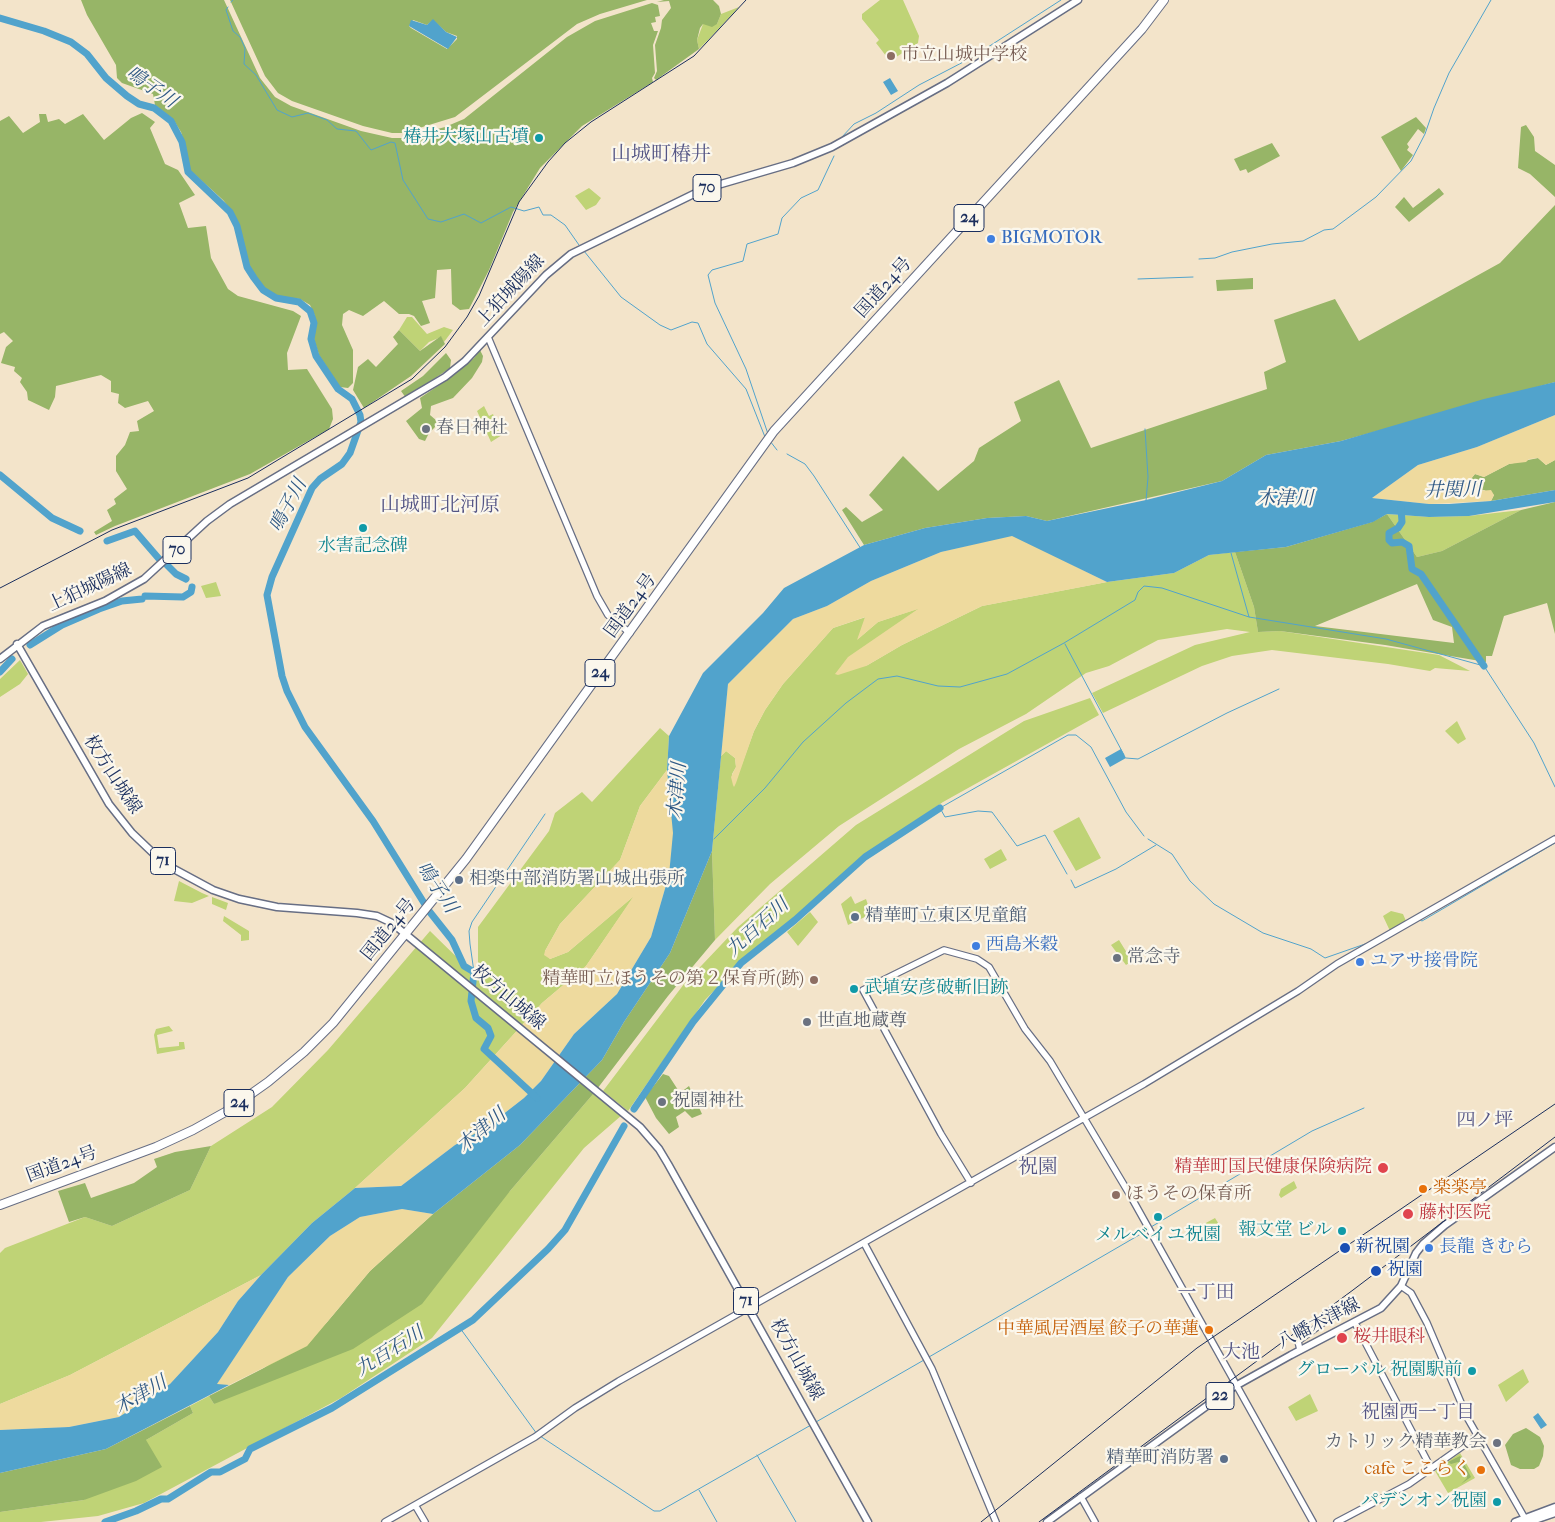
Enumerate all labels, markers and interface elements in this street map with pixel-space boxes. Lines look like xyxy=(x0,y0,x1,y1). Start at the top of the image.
place label: 市立山城中学校 xyxy=(901,45,1027,67)
marker: 市立山城中学校 xyxy=(885,50,897,62)
water label: 鳴子川 xyxy=(121,62,181,114)
place label: 椿井大塚山古墳 xyxy=(403,127,529,149)
marker: 椿井大塚山古墳 xyxy=(533,132,545,144)
district label: 山城町椿井 xyxy=(611,143,711,167)
road number: 70 xyxy=(693,174,721,202)
road number: 24 xyxy=(954,204,984,232)
place label: BIGMOTOR xyxy=(1001,228,1102,250)
marker: BIGMOTOR xyxy=(985,233,997,245)
street label: 上狛城陽線 xyxy=(472,251,550,331)
street label: 国道24号 xyxy=(851,253,917,323)
place label: 春日神社 xyxy=(436,418,508,440)
marker: 春日神社 xyxy=(420,423,432,435)
water label: 鳴子川 xyxy=(266,475,312,537)
water label: 井関川 xyxy=(1424,479,1482,503)
water label: 木津川 xyxy=(1257,488,1313,510)
district label: 山城町北河原 xyxy=(380,494,500,518)
marker: 水害記念碑 xyxy=(357,522,369,534)
road number: 70 xyxy=(163,536,191,564)
place label: 水害記念碑 xyxy=(318,536,408,558)
street label: 上狛城陽線 xyxy=(45,559,135,617)
street label: 国道24号 xyxy=(601,570,661,642)
road number: 24 xyxy=(585,660,615,686)
street label: 枚方山城線 xyxy=(78,731,146,819)
water label: 木津川 xyxy=(664,762,692,820)
road number: 71 xyxy=(150,848,176,874)
water label: 鳴子川 xyxy=(411,858,461,918)
place label: 相楽中部消防署山城出張所 xyxy=(469,869,685,891)
marker: 相楽中部消防署山城出張所 xyxy=(453,874,465,886)
street label: 国道24号 xyxy=(357,894,421,966)
water label: 九百石川 xyxy=(722,894,794,962)
place label: 精華町立東区児童館 xyxy=(865,906,1027,928)
marker: 精華町立東区児童館 xyxy=(849,911,861,923)
place label: 西島米穀 xyxy=(986,935,1058,957)
marker: 西島米穀 xyxy=(970,940,982,952)
place label: 常念寺 xyxy=(1127,947,1181,969)
place label: ユアサ接骨院 xyxy=(1370,951,1478,973)
marker: 常念寺 xyxy=(1111,952,1123,964)
marker: ユアサ接骨院 xyxy=(1354,956,1366,968)
street label: 枚方山城線 xyxy=(467,961,549,1035)
place label: 精華町立ほうその第２保育所(跡) xyxy=(542,969,804,991)
marker: 精華町立ほうその第２保育所(跡) xyxy=(808,974,820,986)
place label: 武埴安彦破斬旧跡 xyxy=(864,978,1008,1000)
marker: 武埴安彦破斬旧跡 xyxy=(848,983,860,995)
place label: 世直地蔵尊 xyxy=(817,1011,907,1033)
marker: 世直地蔵尊 xyxy=(801,1016,813,1028)
road number: 24 xyxy=(224,1090,254,1116)
place label: 祝園神社 xyxy=(672,1091,744,1113)
marker: 祝園神社 xyxy=(656,1096,668,1108)
water label: 木津川 xyxy=(453,1104,511,1158)
district label: 四ノ坪 xyxy=(1457,1110,1513,1132)
street label: 国道24号 xyxy=(24,1142,100,1188)
district label: 祝園 xyxy=(1018,1156,1058,1180)
place label: 精華町国民健康保険病院 xyxy=(1174,1157,1372,1179)
marker: 精華町国民健康保険病院 xyxy=(1376,1161,1390,1175)
place label: 楽楽亭 xyxy=(1433,1178,1487,1200)
marker: 楽楽亭 xyxy=(1417,1183,1429,1195)
place label: ほうその保育所 xyxy=(1126,1184,1252,1206)
marker: ほうその保育所 xyxy=(1110,1189,1122,1201)
place label: 藤村医院 xyxy=(1419,1203,1491,1225)
marker: 藤村医院 xyxy=(1401,1207,1415,1221)
marker: メルベイユ祝園 xyxy=(1152,1211,1164,1223)
place label: 報文堂 ビル xyxy=(1238,1220,1332,1242)
place label: メルベイユ祝園 xyxy=(1095,1225,1221,1247)
marker: 報文堂 ビル xyxy=(1336,1225,1348,1237)
place label: 新祝園 xyxy=(1356,1237,1410,1259)
place label: 長龍 きむら xyxy=(1439,1237,1533,1259)
marker: 新祝園 xyxy=(1338,1241,1352,1255)
marker: 長龍 きむら xyxy=(1423,1242,1435,1254)
place label: 祝園 xyxy=(1387,1260,1423,1282)
marker: 祝園 xyxy=(1369,1264,1383,1278)
district label: 一丁田 xyxy=(1178,1282,1234,1304)
road number: 71 xyxy=(734,1288,758,1314)
street label: 八幡木津線 xyxy=(1274,1294,1364,1354)
street label: 枚方山城線 xyxy=(765,1315,827,1405)
place label: 中華風居酒屋 餃子の華蓮 xyxy=(997,1319,1199,1341)
water label: 九百石川 xyxy=(352,1322,428,1382)
marker: 中華風居酒屋 餃子の華蓮 xyxy=(1203,1324,1215,1336)
place label: 桜井眼科 xyxy=(1353,1327,1425,1349)
marker: 桜井眼科 xyxy=(1335,1331,1349,1345)
district label: 大池 xyxy=(1222,1342,1260,1364)
place label: グローバル 祝園駅前 xyxy=(1296,1360,1462,1382)
marker: グローバル 祝園駅前 xyxy=(1466,1365,1478,1377)
water label: 木津川 xyxy=(111,1372,171,1420)
road number: 22 xyxy=(1206,1382,1234,1410)
district label: 祝園西一丁目 xyxy=(1361,1402,1475,1424)
place label: カトリック精華教会 xyxy=(1325,1432,1487,1454)
marker: カトリック精華教会 xyxy=(1491,1437,1503,1449)
place label: 精華町消防署 xyxy=(1106,1448,1214,1470)
marker: 精華町消防署 xyxy=(1218,1453,1230,1465)
place label: cafe ここらく xyxy=(1364,1459,1471,1481)
marker: cafe ここらく xyxy=(1475,1464,1487,1476)
place label: パデシオン祝園 xyxy=(1361,1491,1487,1513)
marker: パデシオン祝園 xyxy=(1491,1496,1503,1508)

